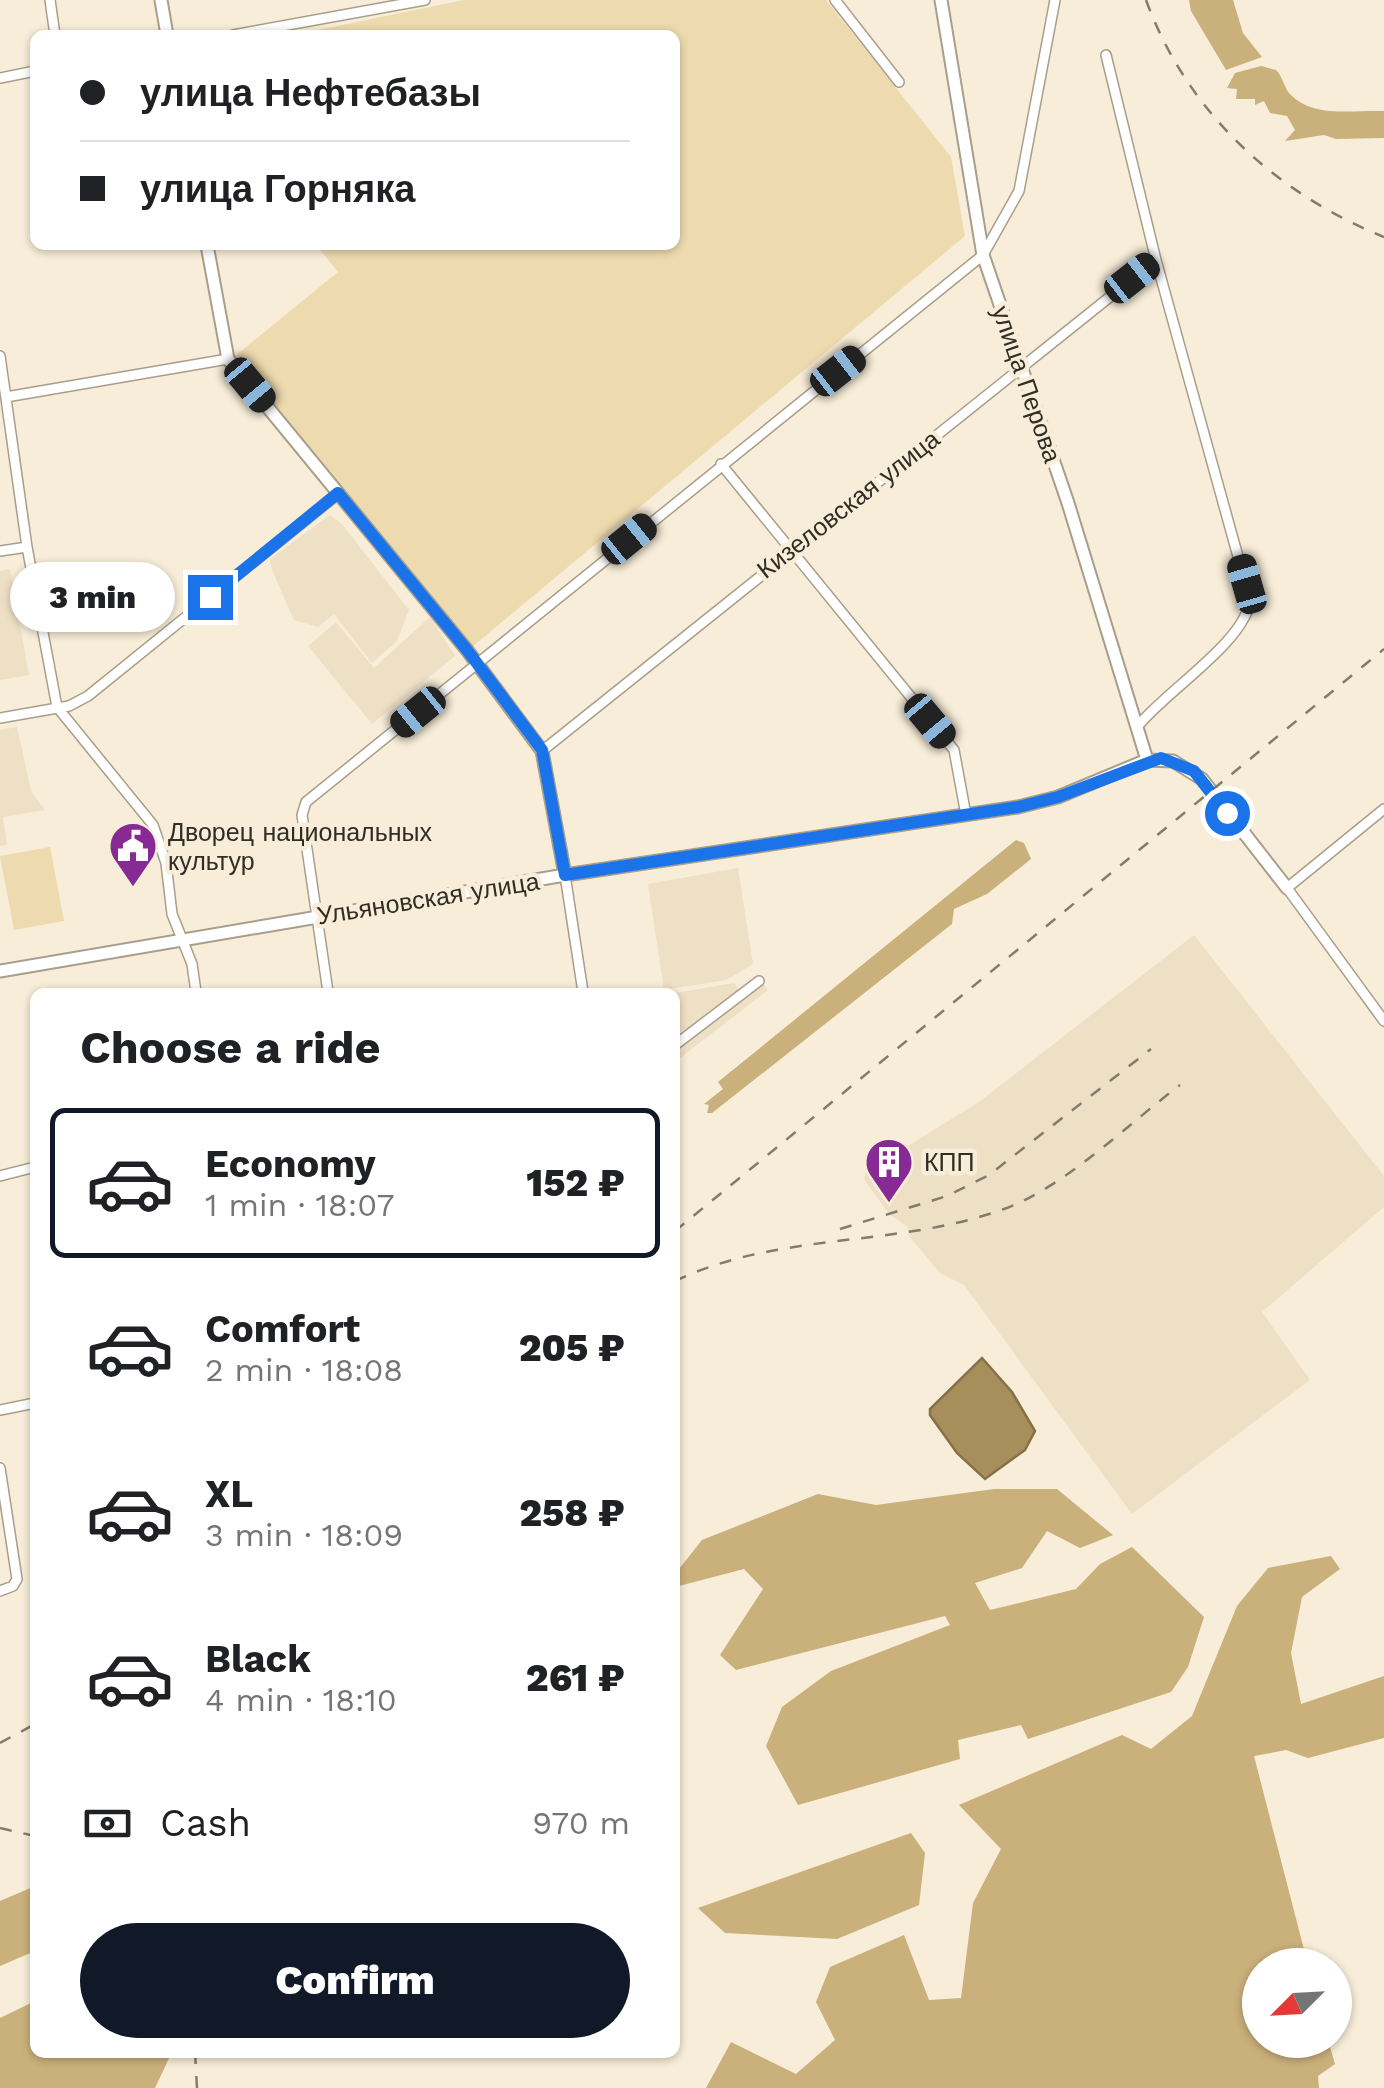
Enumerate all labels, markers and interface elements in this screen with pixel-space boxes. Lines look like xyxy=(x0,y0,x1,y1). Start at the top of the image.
text: улица Нефтебазы xyxy=(140,71,481,115)
text: улица Горняка xyxy=(140,167,415,211)
car xyxy=(1099,248,1165,308)
street label: улица Перова xyxy=(986,302,1067,466)
car xyxy=(805,341,871,401)
car xyxy=(219,352,281,418)
street label: Кизеловская улица xyxy=(751,424,945,585)
car xyxy=(596,508,662,570)
car xyxy=(1224,551,1270,617)
callout: 3 min xyxy=(10,562,175,632)
route end xyxy=(188,575,233,620)
text: 3 min xyxy=(49,578,136,616)
car xyxy=(385,681,451,743)
car xyxy=(899,688,961,754)
route start xyxy=(1205,791,1250,836)
place label: Дворец национальных культур xyxy=(168,818,432,876)
public building icon: Дворец национальных культур xyxy=(107,820,159,888)
street label: Ульяновская улица xyxy=(315,867,541,930)
text: Choose a ride xyxy=(80,1021,380,1074)
building icon: КПП xyxy=(863,1136,915,1204)
icon: car xyxy=(85,1138,175,1228)
text: Economy xyxy=(205,1142,376,1186)
place label: КПП xyxy=(924,1148,975,1177)
text: 152 ₽ xyxy=(526,1161,625,1205)
text: 1 min · 18:07 xyxy=(205,1186,395,1224)
icon: car xyxy=(85,1303,175,1393)
text: Comfort xyxy=(205,1307,360,1351)
text: 205 ₽ xyxy=(519,1326,625,1370)
text: 2 min · 18:08 xyxy=(205,1351,403,1389)
icon: car xyxy=(85,1468,175,1558)
text: XL xyxy=(205,1472,253,1516)
text: 258 ₽ xyxy=(519,1491,625,1535)
text: 3 min · 18:09 xyxy=(205,1516,403,1554)
icon: car xyxy=(85,1633,175,1723)
text: Black xyxy=(205,1637,311,1681)
text: 261 ₽ xyxy=(526,1656,625,1700)
text: 4 min · 18:10 xyxy=(205,1681,397,1719)
icon: cash xyxy=(80,1796,135,1851)
text: Cash xyxy=(160,1801,251,1845)
text: 970 m xyxy=(532,1804,630,1842)
button: Confirm xyxy=(80,1923,630,2038)
north arrow xyxy=(1242,1948,1352,2058)
map controls xyxy=(1242,1948,1352,2058)

